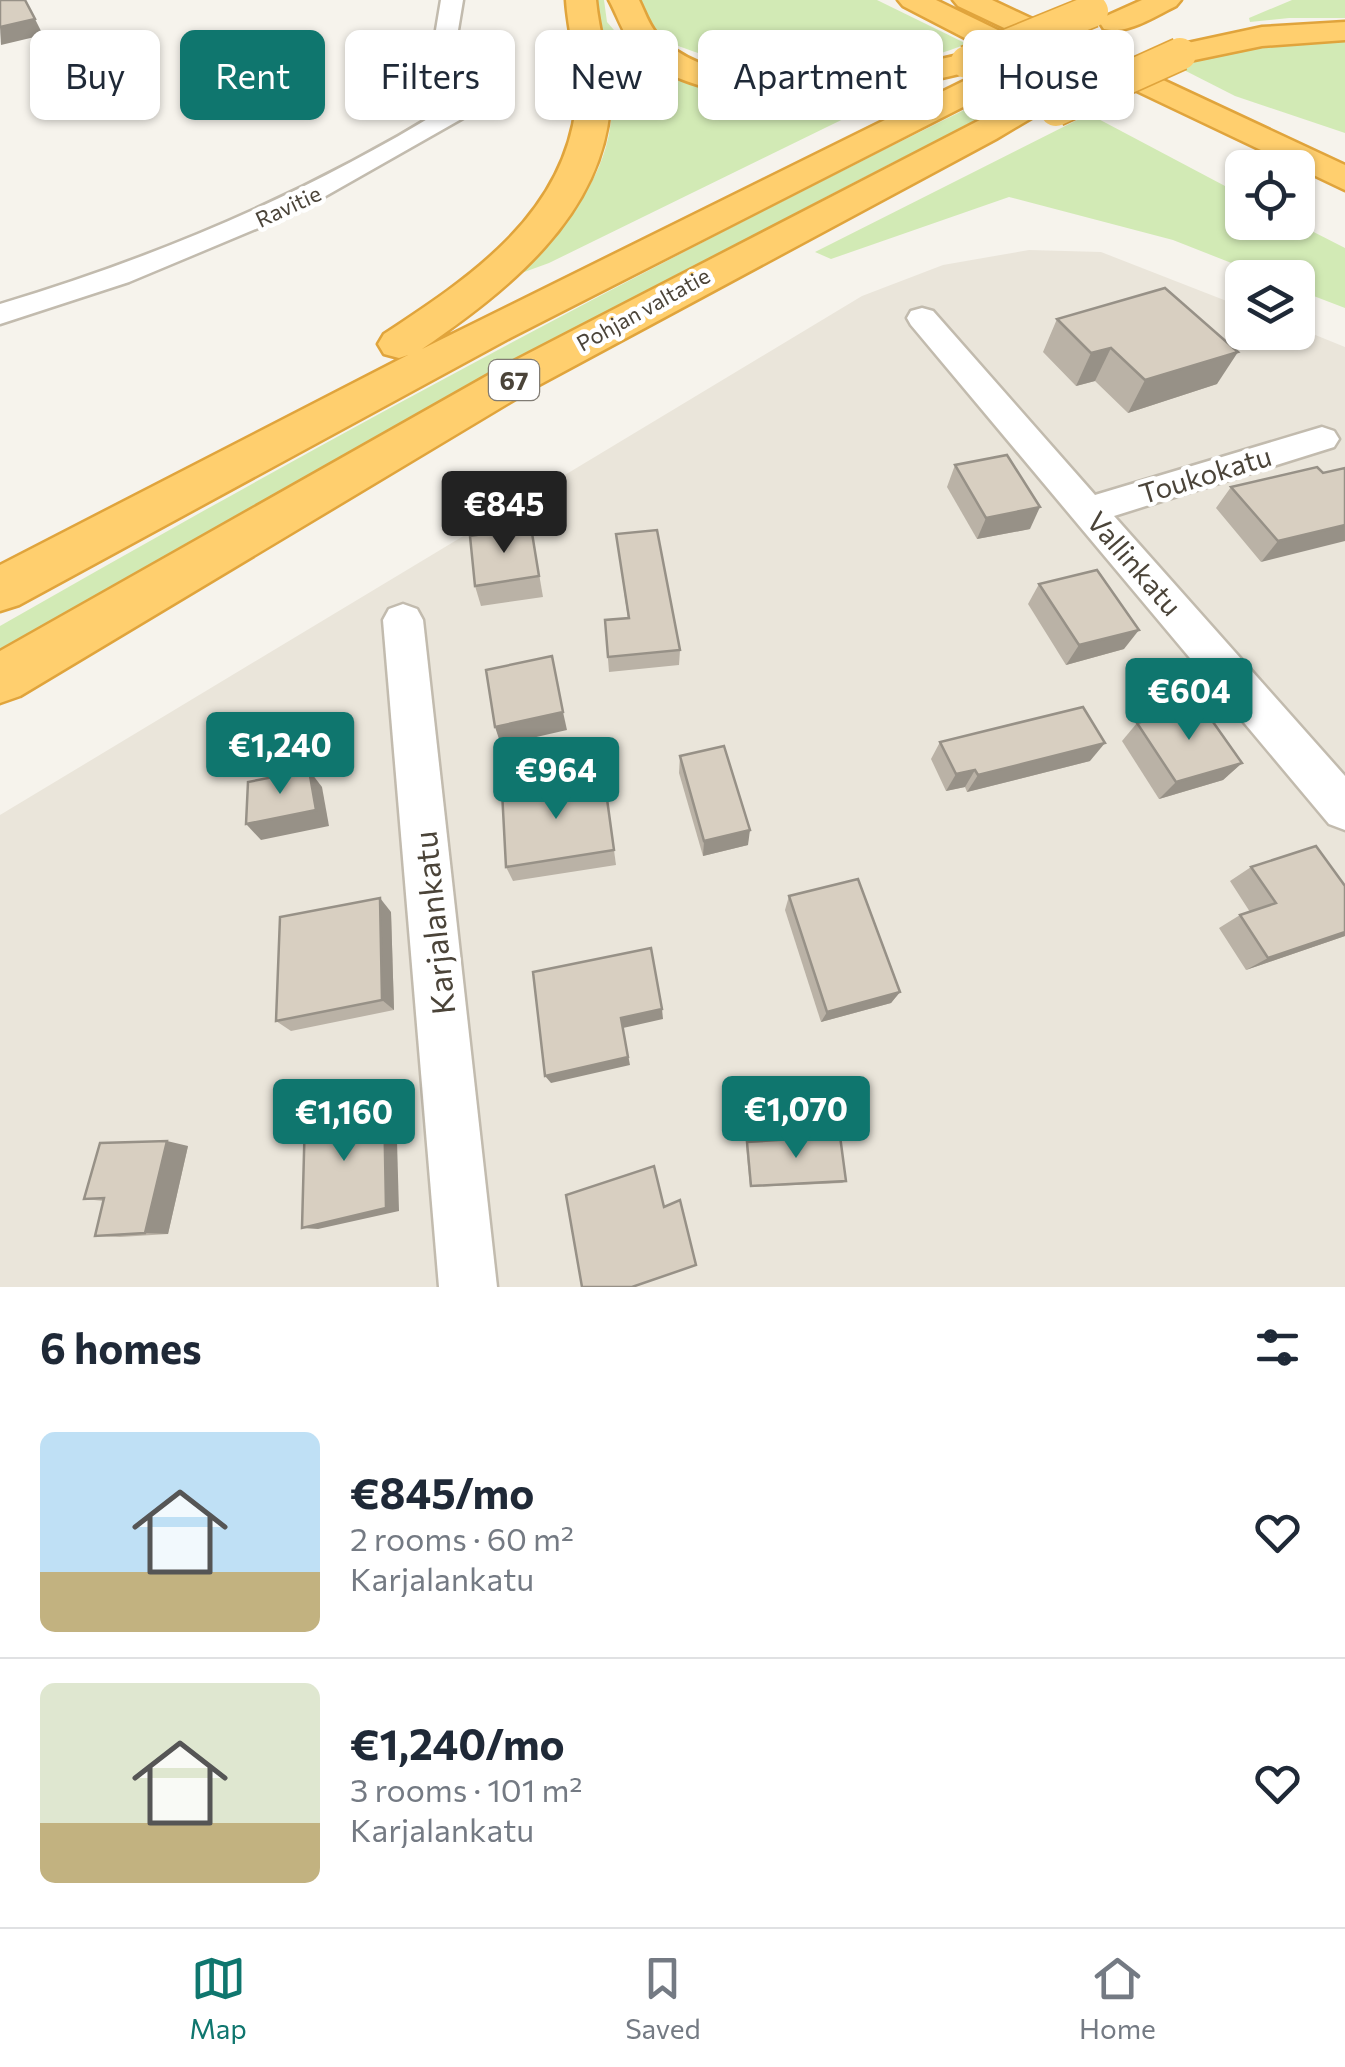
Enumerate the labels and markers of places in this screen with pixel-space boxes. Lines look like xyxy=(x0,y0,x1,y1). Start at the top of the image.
pin: €845 xyxy=(445,471,563,556)
pin: €604 xyxy=(1130,658,1248,743)
pin: €1,240 xyxy=(199,712,361,797)
pin: €964 xyxy=(497,737,615,822)
pin: €1,070 xyxy=(715,1076,877,1161)
pin: €1,160 xyxy=(263,1079,425,1164)

